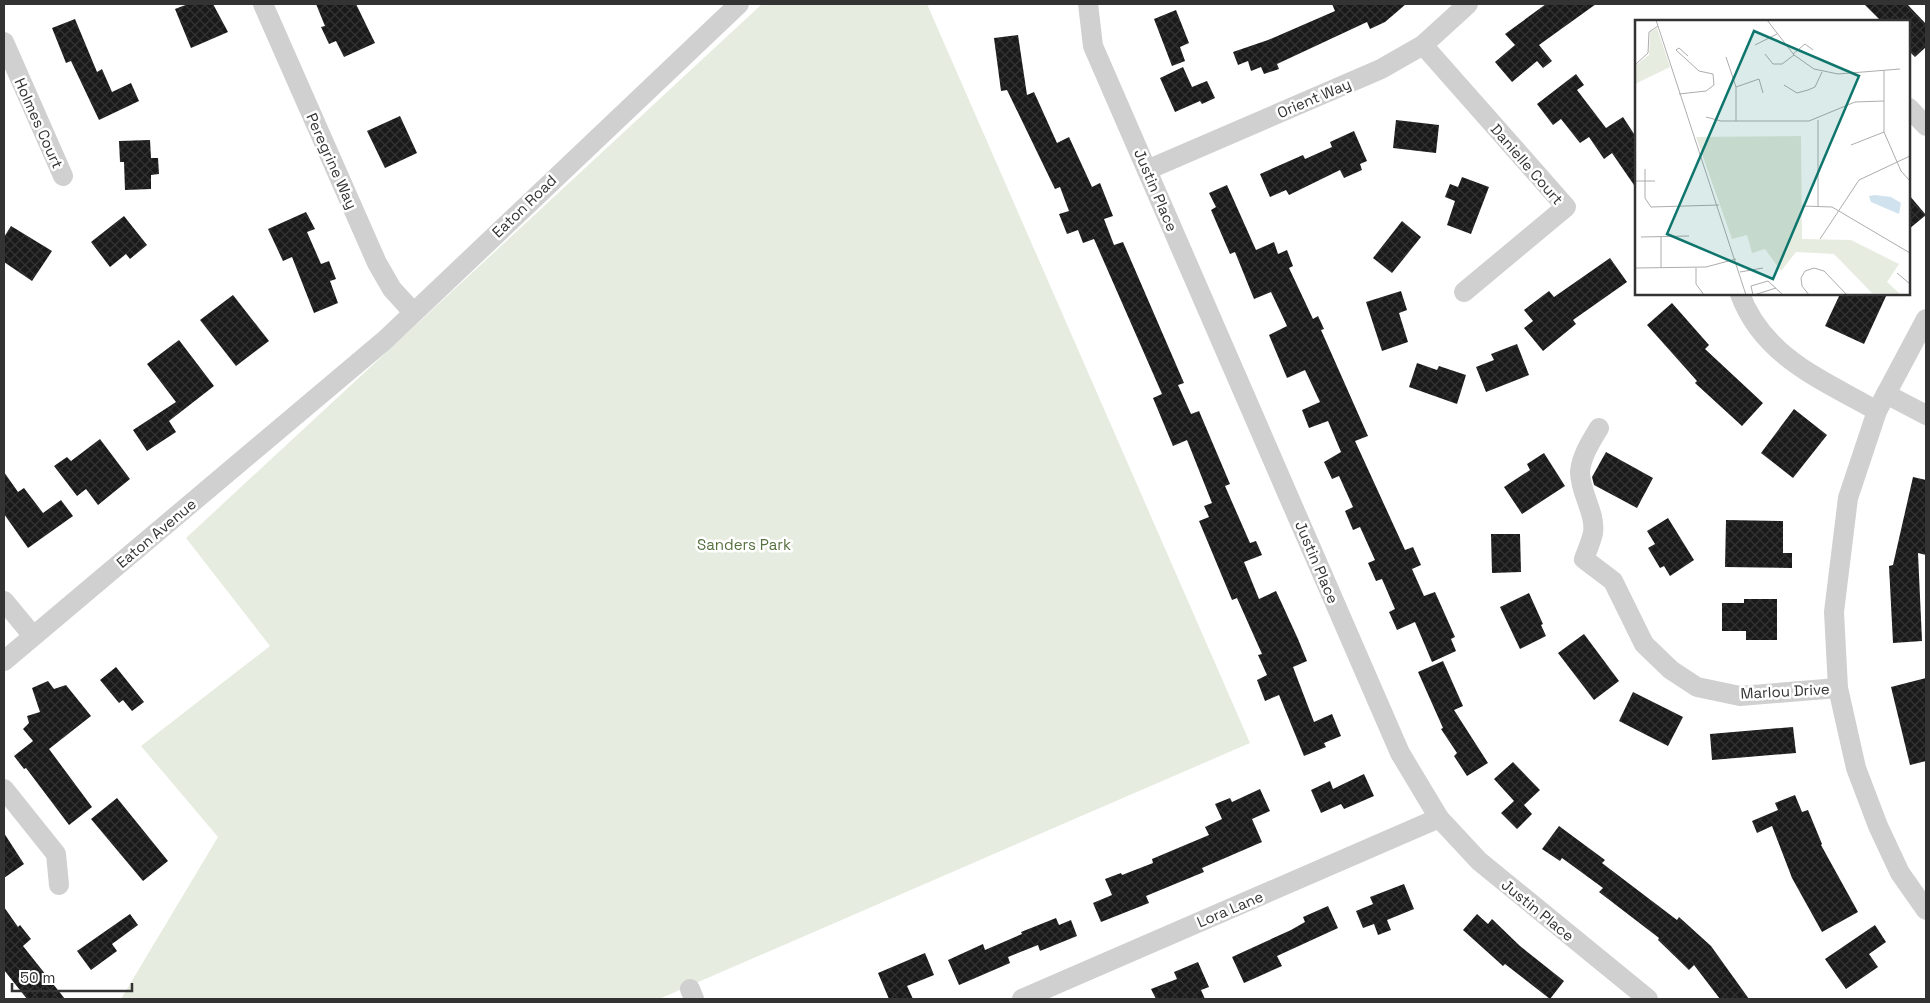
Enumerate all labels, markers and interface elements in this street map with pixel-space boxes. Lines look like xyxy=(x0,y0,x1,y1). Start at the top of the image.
inset map xyxy=(1635,20,1910,295)
street label: Orient Way xyxy=(1274,74,1354,122)
street label: Holmes Court xyxy=(11,75,67,171)
street label: Peregrine Way xyxy=(302,110,362,212)
street label: Danielle Court xyxy=(1487,120,1567,208)
street label: Justin Place xyxy=(1130,146,1182,234)
street label: Eaton Road xyxy=(488,171,560,241)
street label: Eaton Avenue xyxy=(112,494,200,572)
street label: Justin Place xyxy=(1291,518,1343,606)
park label: Sanders Park xyxy=(697,535,791,554)
street label: Marlou Drive xyxy=(1740,679,1830,703)
street label: Justin Place xyxy=(1498,875,1578,945)
street label: Lora Lane xyxy=(1194,886,1266,931)
scale bar xyxy=(12,960,132,992)
text: 50 m xyxy=(20,968,55,987)

